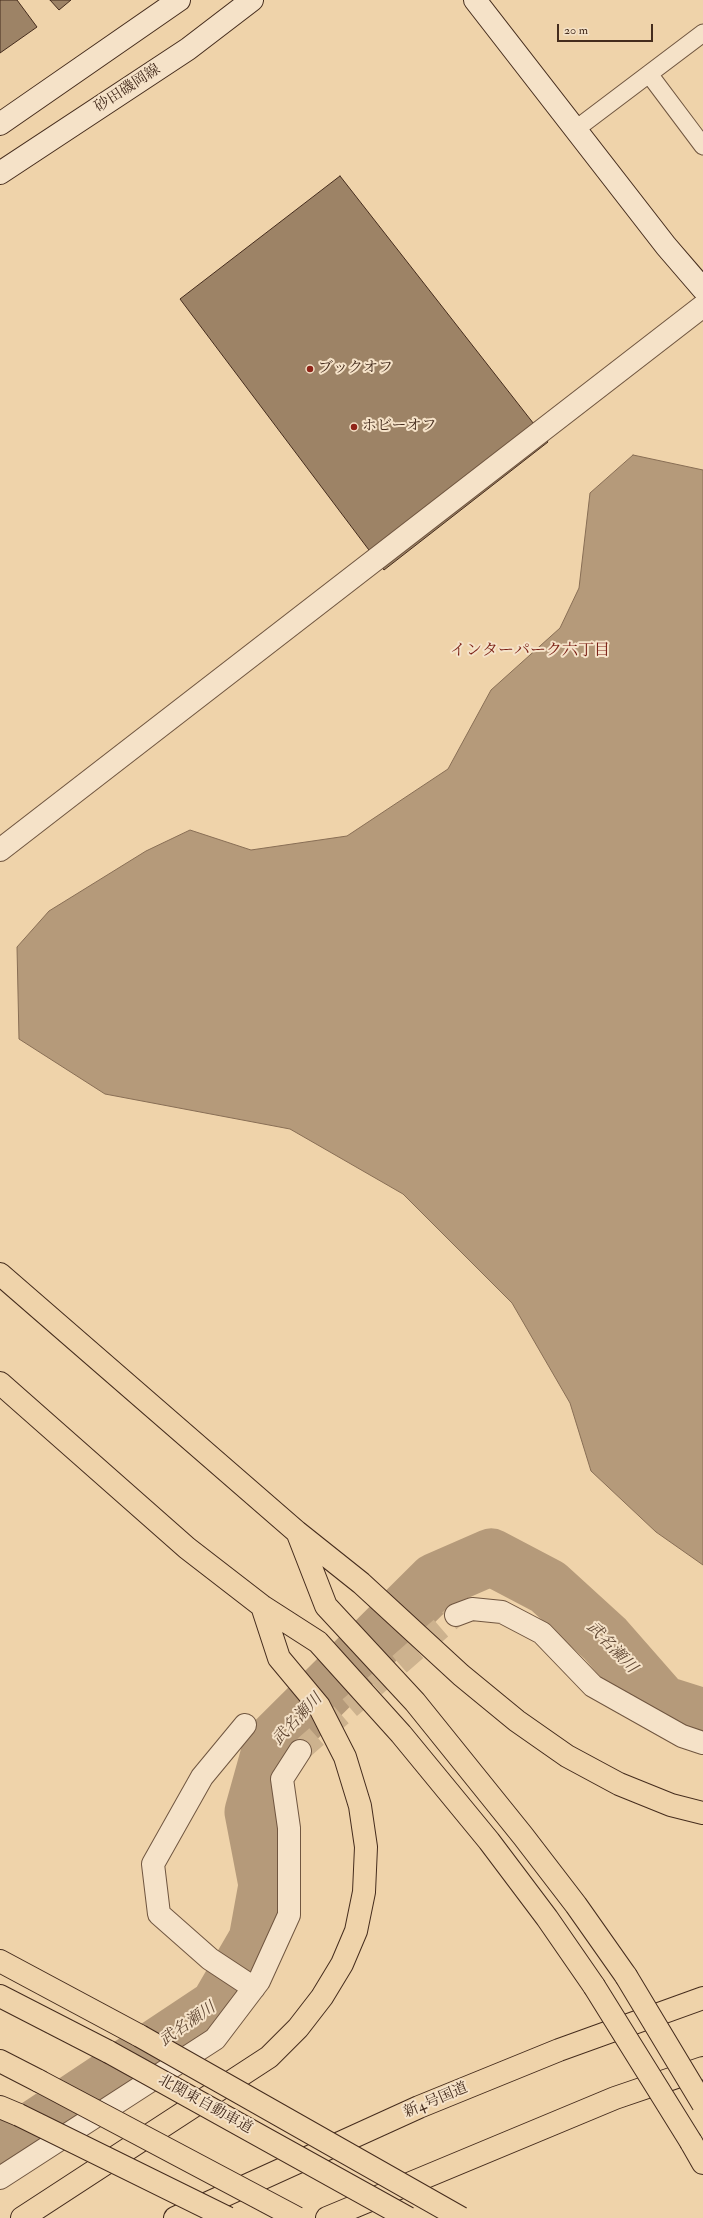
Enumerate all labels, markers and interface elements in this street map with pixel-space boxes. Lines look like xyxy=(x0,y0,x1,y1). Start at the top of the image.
scale bar xyxy=(559,16,655,42)
text: 20 m xyxy=(564,23,588,38)
street label: 砂田磯岡線 xyxy=(92,61,164,117)
place label: ブックオフ xyxy=(318,360,393,378)
marker: ブックオフ xyxy=(305,364,315,374)
place label: ホビーオフ xyxy=(362,418,436,436)
marker: ホビーオフ xyxy=(349,422,359,432)
district label: インターパーク六丁目 xyxy=(450,642,610,662)
water label: 武名瀬川 xyxy=(582,1618,640,1678)
water label: 武名瀬川 xyxy=(269,1690,327,1750)
water label: 武名瀬川 xyxy=(156,1999,220,2051)
street label: 北関東自動車道 xyxy=(155,2072,255,2138)
street label: 新4号国道 xyxy=(401,2079,471,2123)

